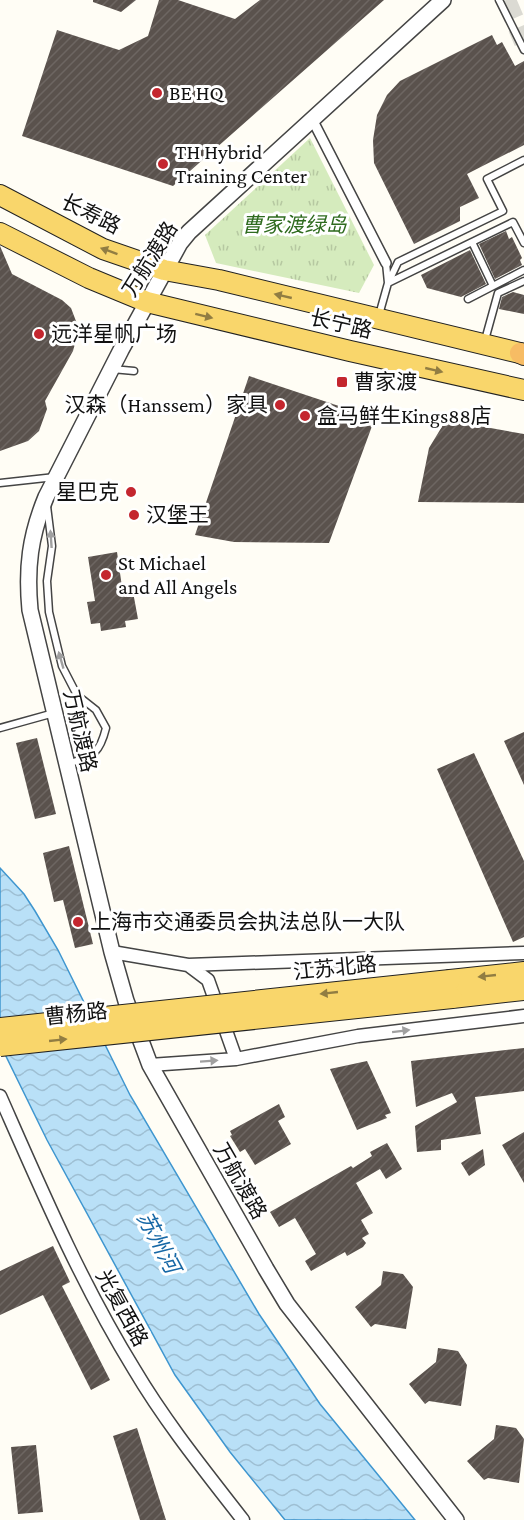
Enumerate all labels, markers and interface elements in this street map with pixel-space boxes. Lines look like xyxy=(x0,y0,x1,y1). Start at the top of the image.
place label: BE HQ xyxy=(169,81,225,105)
marker: BE HQ xyxy=(150,86,164,100)
place label: TH Hybrid Training Center xyxy=(175,140,308,188)
marker: TH Hybrid Training Center xyxy=(156,157,170,171)
street label: 长寿路 xyxy=(57,189,125,239)
park label: 曹家渡绿岛 xyxy=(242,213,347,237)
street label: 万航渡路 xyxy=(118,217,182,301)
one-way arrow xyxy=(100,245,118,255)
one-way arrow xyxy=(274,290,293,300)
street label: 长宁路 xyxy=(308,305,374,343)
one-way arrow xyxy=(194,311,213,321)
place label: 远洋星帆广场 xyxy=(51,322,177,346)
marker: 远洋星帆广场 xyxy=(32,327,46,341)
one-way arrow xyxy=(425,366,444,375)
place label: 曹家渡 xyxy=(354,370,417,394)
marker: 曹家渡 xyxy=(335,375,349,389)
place label: 汉森（Hanssem）家具 xyxy=(65,393,268,417)
marker: 汉森（Hanssem）家具 xyxy=(273,398,287,412)
place label: 盒马鲜生Kings88店 xyxy=(317,404,492,428)
marker: 盒马鲜生Kings88店 xyxy=(298,409,312,423)
place label: 星巴克 xyxy=(56,480,119,504)
marker: 星巴克 xyxy=(124,485,138,499)
place label: 汉堡王 xyxy=(146,503,209,527)
marker: 汉堡王 xyxy=(127,508,141,522)
one-way arrow xyxy=(46,529,55,548)
place label: St Michael and All Angels xyxy=(118,551,237,599)
marker: St Michael and All Angels xyxy=(99,568,113,582)
one-way arrow xyxy=(55,651,65,669)
street label: 万航渡路 xyxy=(59,687,101,775)
place label: 上海市交通委员会执法总队一大队 xyxy=(90,910,405,934)
marker: 上海市交通委员会执法总队一大队 xyxy=(71,915,85,929)
street label: 江苏北路 xyxy=(292,952,378,984)
one-way arrow xyxy=(478,971,497,981)
one-way arrow xyxy=(320,988,339,998)
street label: 曹杨路 xyxy=(43,999,109,1029)
one-way arrow xyxy=(392,1026,411,1035)
one-way arrow xyxy=(49,1035,68,1045)
one-way arrow xyxy=(199,1056,218,1066)
street label: 万航渡路 xyxy=(209,1139,271,1223)
water label: 苏州河 xyxy=(132,1207,187,1281)
street label: 光复西路 xyxy=(91,1265,153,1351)

